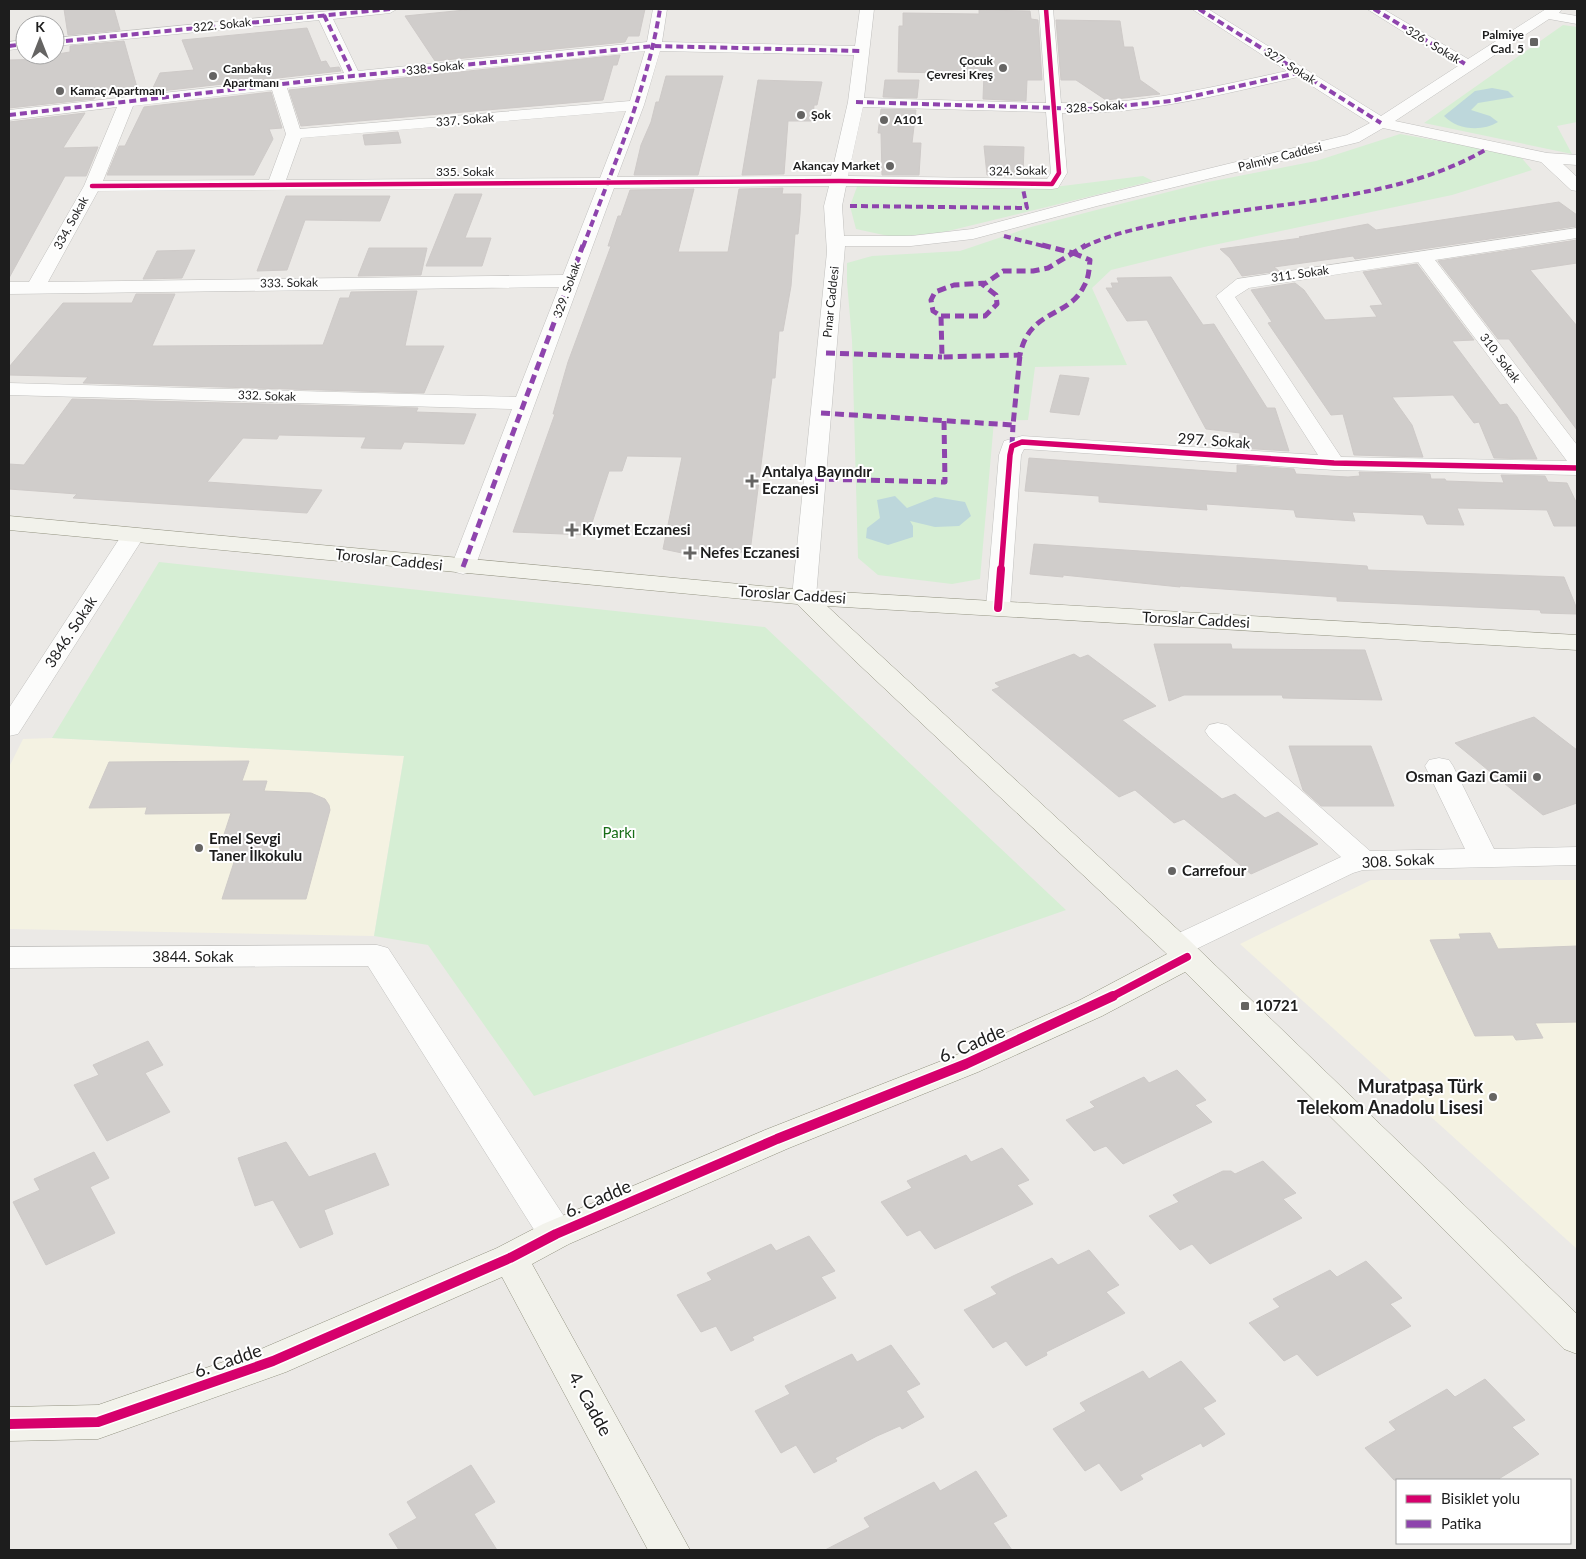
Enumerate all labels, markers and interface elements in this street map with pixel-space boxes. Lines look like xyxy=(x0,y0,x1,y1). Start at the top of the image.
street label: 322. Sokak xyxy=(192,14,253,35)
north arrow xyxy=(15,15,65,65)
text: K xyxy=(35,18,45,35)
street label: 326 . Sokak xyxy=(1403,22,1464,67)
place label: Palmiye Cad. 5 xyxy=(1482,27,1525,56)
marker: Palmiye Cad. 5 xyxy=(1528,36,1540,48)
street label: 327. Sokak xyxy=(1262,44,1320,88)
place label: Çocuk Çevresi Kreş xyxy=(926,53,994,82)
street label: 338. Sokak xyxy=(405,57,466,78)
place label: Canbakış Apartmanı xyxy=(222,61,279,90)
marker: Çocuk Çevresi Kreş xyxy=(997,62,1009,74)
marker: Canbakış Apartmanı xyxy=(207,70,219,82)
place label: Kamaç Apartmanı xyxy=(70,83,165,98)
marker: Kamaç Apartmanı xyxy=(54,85,66,97)
street label: 328. Sokak xyxy=(1065,97,1125,116)
place label: Şok xyxy=(811,107,831,122)
street label: 337. Sokak xyxy=(435,109,496,130)
marker: Şok xyxy=(795,109,807,121)
place label: A101 xyxy=(893,112,923,127)
marker: A101 xyxy=(878,114,890,126)
street label: Palmiye Caddesi xyxy=(1236,139,1323,174)
place label: Akançay Market xyxy=(792,158,881,173)
marker: Akançay Market xyxy=(884,160,896,172)
street label: 324. Sokak xyxy=(989,162,1048,179)
street label: 335. Sokak xyxy=(436,164,495,179)
street label: 334. Sokak xyxy=(50,193,92,252)
street label: 329. Sokak xyxy=(550,259,584,320)
street label: 311. Sokak xyxy=(1270,262,1331,285)
street label: Pınar Caddesi xyxy=(819,265,842,338)
street label: 333. Sokak xyxy=(260,274,319,291)
street label: 310. Sokak xyxy=(1477,330,1524,386)
street label: 332. Sokak xyxy=(238,387,297,404)
street label: 297. Sokak xyxy=(1177,428,1251,452)
place label: Antalya Bayındır Eczanesi xyxy=(761,462,872,497)
marker: Antalya Bayındır Eczanesi xyxy=(746,475,758,487)
place label: Kıymet Eczanesi xyxy=(582,520,691,538)
marker: Kıymet Eczanesi xyxy=(566,524,578,536)
place label: Nefes Eczanesi xyxy=(700,543,800,561)
street label: Toroslar Caddesi xyxy=(334,544,444,574)
marker: Nefes Eczanesi xyxy=(684,547,696,559)
street label: Toroslar Caddesi xyxy=(738,581,847,607)
street label: 3846. Sokak xyxy=(40,592,100,671)
street label: Toroslar Caddesi xyxy=(1142,607,1250,631)
place label: Osman Gazi Camii xyxy=(1406,767,1527,785)
marker: Osman Gazi Camii xyxy=(1531,771,1543,783)
park label: Parkı xyxy=(603,823,635,841)
place label: Emel Sevgi Taner İlkokulu xyxy=(209,829,302,864)
marker: Emel Sevgi Taner İlkokulu xyxy=(193,842,205,854)
street label: 308. Sokak xyxy=(1361,849,1435,871)
place label: Carrefour xyxy=(1182,861,1247,879)
marker: Carrefour xyxy=(1166,865,1178,877)
street label: 3844. Sokak xyxy=(152,947,234,965)
place label: 10721 xyxy=(1255,996,1299,1014)
marker: 10721 xyxy=(1239,1000,1251,1012)
street label: 6. Cadde xyxy=(935,1019,1008,1067)
place label: Muratpaşa Türk Telekom Anadolu Lisesi xyxy=(1297,1075,1483,1118)
marker: Muratpaşa Türk Telekom Anadolu Lisesi xyxy=(1487,1091,1499,1103)
street label: 6. Cadde xyxy=(561,1174,634,1222)
street label: 6. Cadde xyxy=(191,1338,264,1382)
street label: 4. Cadde xyxy=(564,1368,617,1439)
legend xyxy=(1396,1479,1571,1544)
text: Bisiklet yolu xyxy=(1441,1489,1520,1507)
text: Patika xyxy=(1441,1514,1481,1532)

